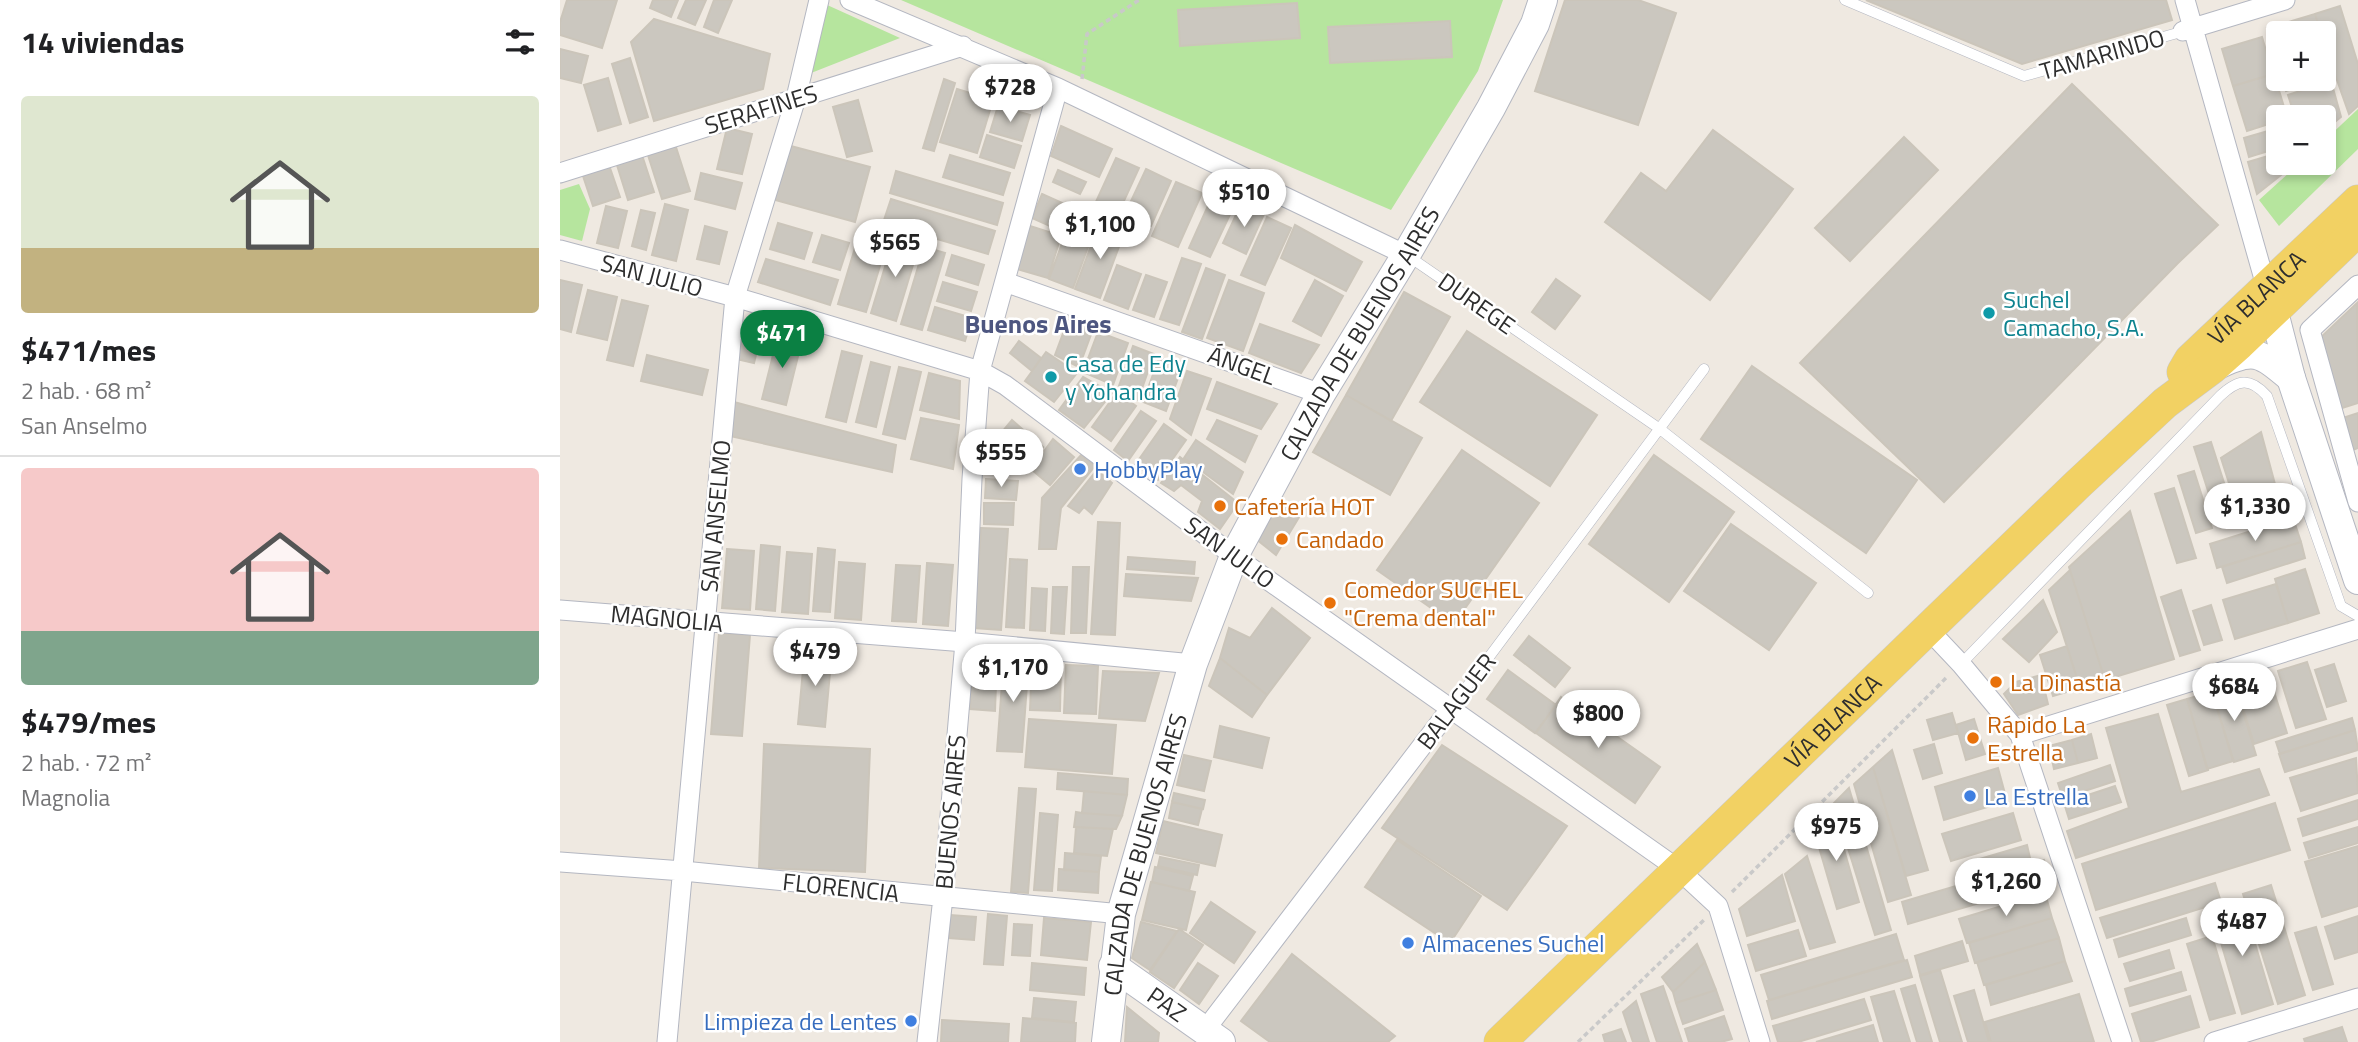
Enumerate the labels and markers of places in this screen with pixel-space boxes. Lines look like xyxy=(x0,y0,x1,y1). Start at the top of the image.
pin: $728 xyxy=(969,64,1051,124)
pin: $510 xyxy=(1203,170,1285,229)
pin: $1,100 xyxy=(1043,202,1157,261)
pin: $565 xyxy=(854,219,936,279)
place label: Suchel Camacho, S.A. xyxy=(2003,281,2145,345)
marker: Suchel Camacho, S.A. xyxy=(1981,305,1997,321)
pin: $471 xyxy=(741,310,823,370)
place label: Casa de Edy y Yohandra xyxy=(1065,345,1186,409)
marker: Casa de Edy y Yohandra xyxy=(1043,369,1059,385)
pin: $555 xyxy=(960,430,1042,489)
place label: HobbyPlay xyxy=(1094,451,1203,487)
marker: HobbyPlay xyxy=(1072,461,1088,477)
pin: $1,330 xyxy=(2198,484,2312,543)
place label: Cafetería HOT xyxy=(1234,488,1375,524)
marker: Cafetería HOT xyxy=(1212,498,1228,514)
place label: Candado xyxy=(1296,521,1384,557)
marker: Candado xyxy=(1274,531,1290,547)
place label: Comedor SUCHEL "Crema dental" xyxy=(1344,571,1524,635)
marker: Comedor SUCHEL "Crema dental" xyxy=(1322,595,1338,611)
pin: $479 xyxy=(774,628,856,688)
pin: $1,170 xyxy=(956,644,1070,704)
place label: La Dinastía xyxy=(2010,664,2121,700)
pin: $684 xyxy=(2193,664,2275,723)
marker: La Dinastía xyxy=(1988,674,2004,690)
pin: $800 xyxy=(1557,690,1639,750)
place label: Rápido La Estrella xyxy=(1987,706,2086,770)
marker: Rápido La Estrella xyxy=(1965,730,1981,746)
place label: La Estrella xyxy=(1984,778,2089,814)
marker: La Estrella xyxy=(1962,788,1978,804)
pin: $975 xyxy=(1795,804,1877,863)
pin: $1,260 xyxy=(1949,858,2063,918)
pin: $487 xyxy=(2201,898,2283,958)
place label: Almacenes Suchel xyxy=(1422,925,1605,961)
marker: Almacenes Suchel xyxy=(1400,935,1416,951)
place label: Limpieza de Lentes xyxy=(704,1003,897,1039)
marker: Limpieza de Lentes xyxy=(903,1013,919,1029)

